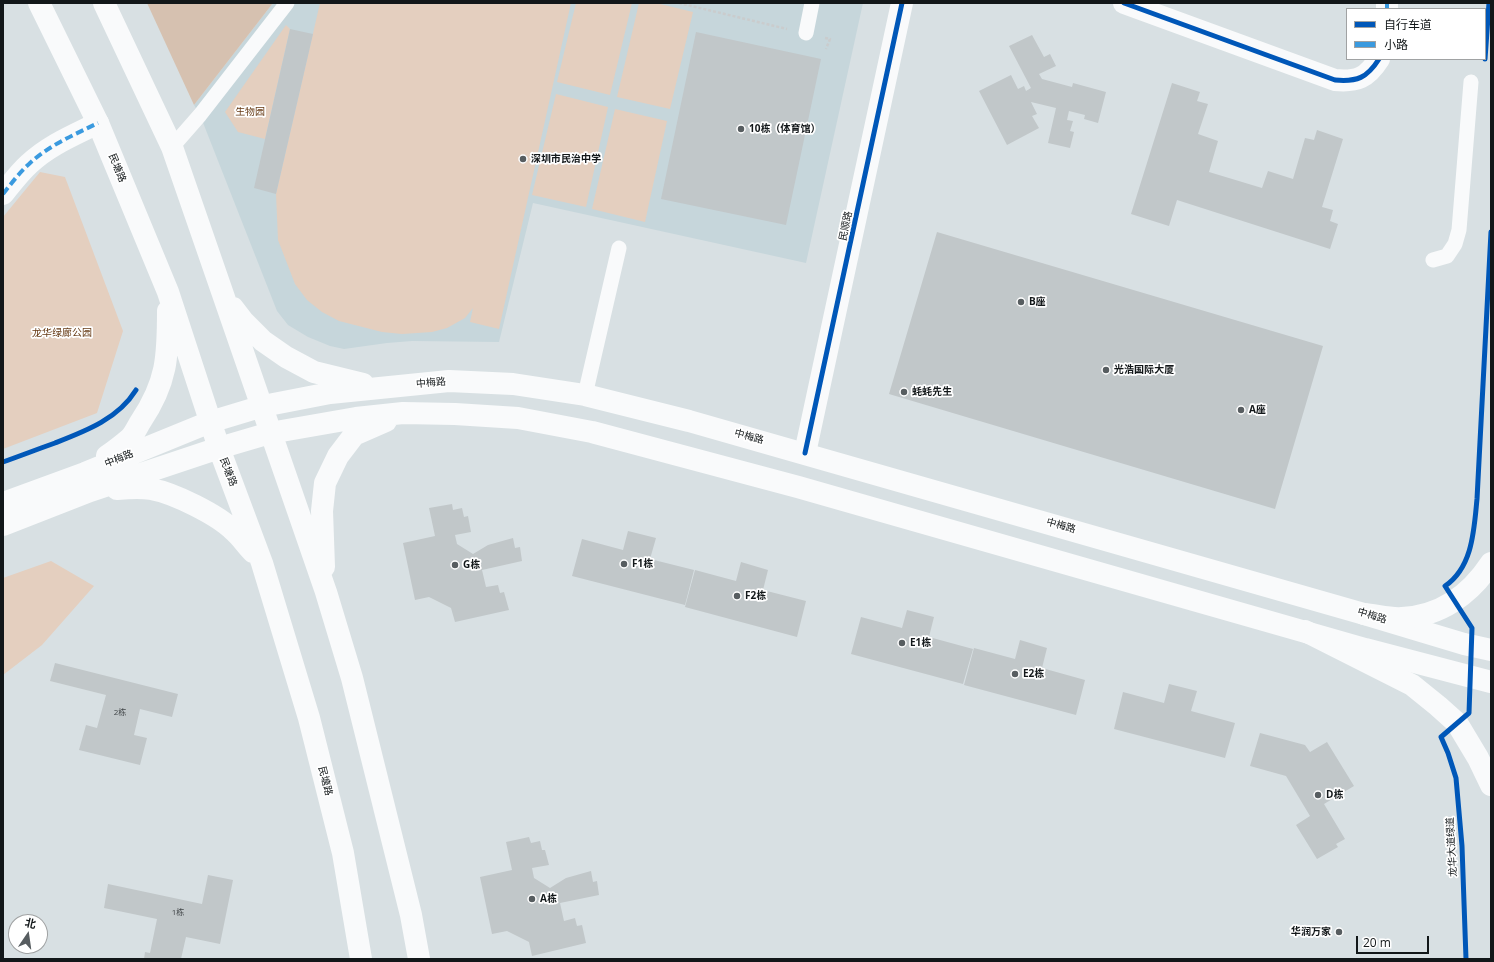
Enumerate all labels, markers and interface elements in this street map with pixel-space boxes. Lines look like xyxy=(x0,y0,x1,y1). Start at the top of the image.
legend xyxy=(1346,8,1486,60)
text: 自行车道 xyxy=(1384,16,1432,33)
text: 小路 xyxy=(1384,36,1408,53)
park label: 生物园 xyxy=(235,106,265,118)
place label: 10栋（体育馆） xyxy=(749,123,820,135)
marker: 10栋（体育馆） xyxy=(736,124,746,134)
street label: 民塘路 xyxy=(106,152,128,184)
place label: 深圳市民治中学 xyxy=(531,153,601,165)
marker: 深圳市民治中学 xyxy=(518,154,528,164)
street label: 民顺路 xyxy=(837,210,855,242)
place label: B座 xyxy=(1029,296,1046,308)
marker: B座 xyxy=(1016,297,1026,307)
park label: 龙华绿廊公园 xyxy=(32,327,92,339)
place label: 光浩国际大厦 xyxy=(1114,364,1174,376)
marker: 光浩国际大厦 xyxy=(1101,365,1111,375)
street label: 中梅路 xyxy=(416,376,446,390)
place label: 蚝蚝先生 xyxy=(912,386,952,398)
marker: 蚝蚝先生 xyxy=(899,387,909,397)
place label: A座 xyxy=(1249,404,1266,416)
marker: A座 xyxy=(1236,405,1246,415)
street label: 中梅路 xyxy=(733,427,765,447)
street label: 中梅路 xyxy=(103,448,135,470)
street label: 民塘路 xyxy=(217,456,239,488)
street label: 中梅路 xyxy=(1045,516,1077,536)
place label: F1栋 xyxy=(632,558,653,570)
place label: G栋 xyxy=(463,559,480,571)
marker: F1栋 xyxy=(619,559,629,569)
marker: G栋 xyxy=(450,560,460,570)
place label: F2栋 xyxy=(745,590,766,602)
marker: F2栋 xyxy=(732,591,742,601)
street label: 中梅路 xyxy=(1356,606,1388,626)
place label: E1栋 xyxy=(910,637,931,649)
marker: E1栋 xyxy=(897,638,907,648)
place label: E2栋 xyxy=(1023,668,1044,680)
marker: E2栋 xyxy=(1010,669,1020,679)
house number: 2栋 xyxy=(114,708,126,718)
street label: 民塘路 xyxy=(316,765,334,797)
place label: D栋 xyxy=(1326,789,1343,801)
marker: D栋 xyxy=(1313,790,1323,800)
street label: 龙华大道绿道 xyxy=(1444,817,1460,877)
place label: A栋 xyxy=(540,893,557,905)
marker: A栋 xyxy=(527,894,537,904)
house number: 1栋 xyxy=(172,908,184,918)
north arrow xyxy=(8,914,48,954)
text: 北 xyxy=(24,914,38,931)
place label: 华润万家 xyxy=(1291,926,1331,938)
marker: 华润万家 xyxy=(1334,927,1344,937)
scale bar xyxy=(1358,928,1431,954)
text: 20 m xyxy=(1363,934,1391,951)

